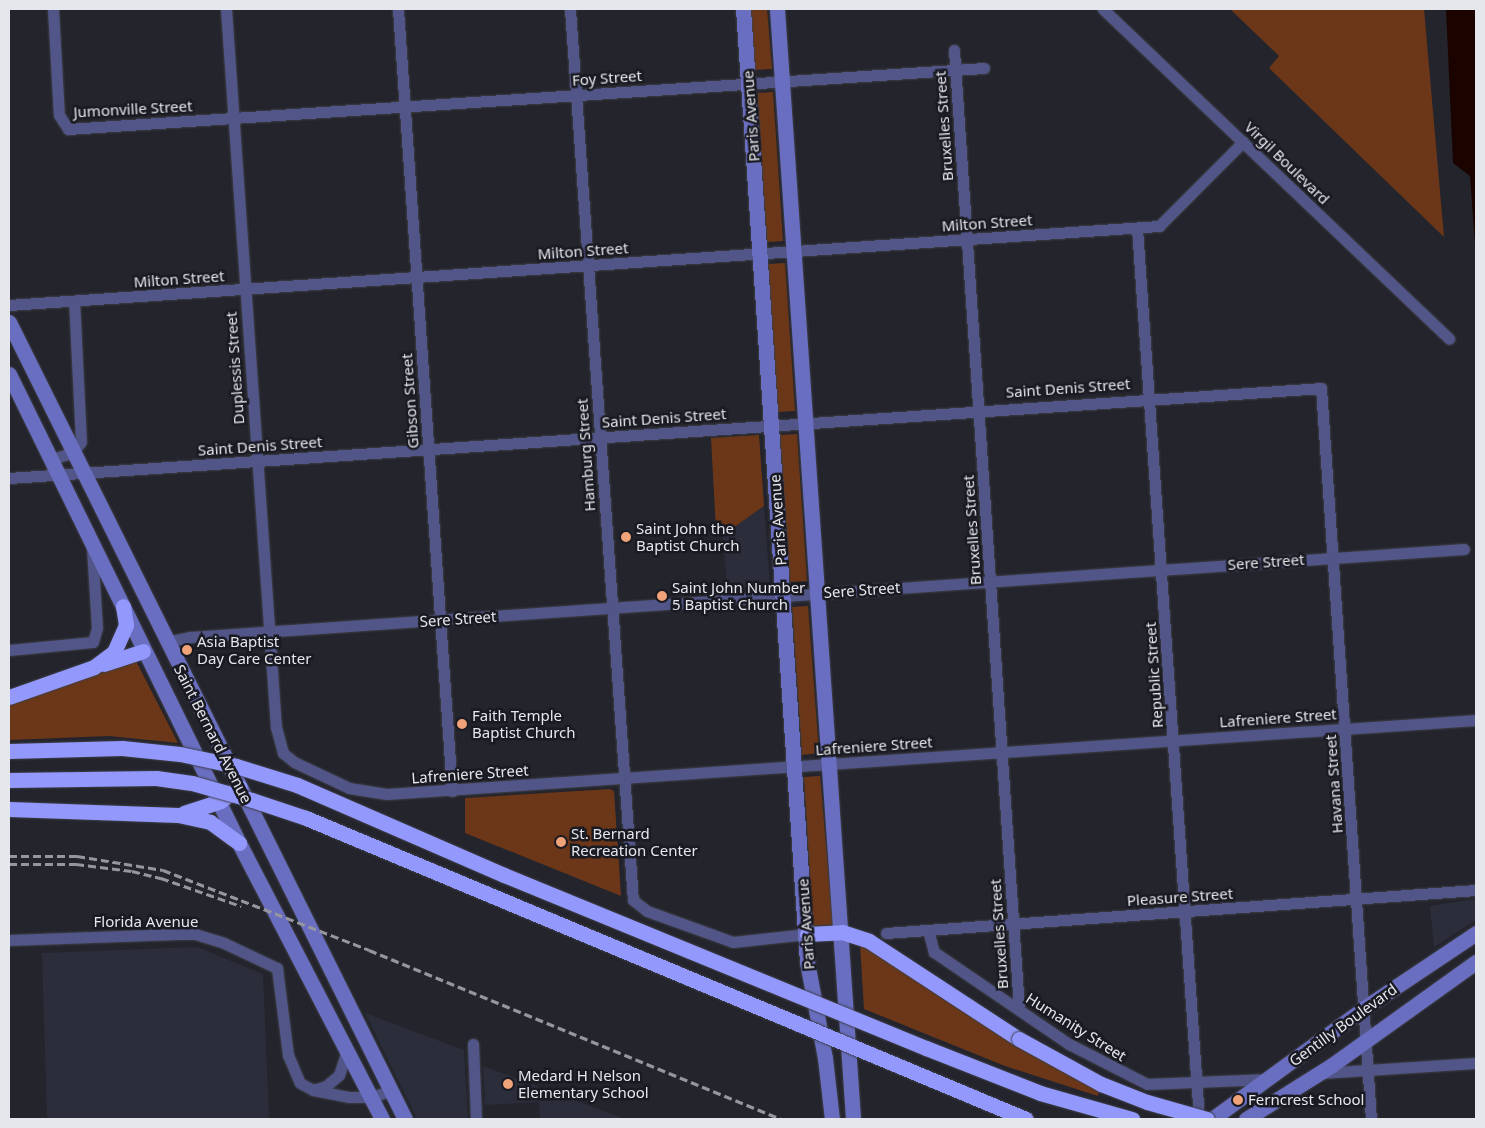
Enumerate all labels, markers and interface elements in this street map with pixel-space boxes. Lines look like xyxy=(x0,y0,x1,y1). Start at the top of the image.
street label: Foy Street xyxy=(571,67,643,89)
street label: Paris Avenue xyxy=(739,70,763,162)
street label: Bruxelles Street xyxy=(931,70,957,182)
street label: Jumonville Street xyxy=(73,97,193,121)
street label: Virgil Boulevard xyxy=(1241,118,1333,208)
street label: Milton Street xyxy=(941,211,1033,235)
street label: Milton Street xyxy=(537,239,629,263)
street label: Milton Street xyxy=(133,267,225,291)
street label: Duplessis Street xyxy=(222,311,248,425)
street label: Gibson Street xyxy=(398,353,422,449)
street label: Saint Denis Street xyxy=(1005,375,1131,401)
street label: Hamburg Street xyxy=(573,398,599,512)
street label: Saint Denis Street xyxy=(601,405,727,431)
street label: Saint Denis Street xyxy=(197,433,323,459)
street label: Paris Avenue xyxy=(766,474,790,566)
street label: Bruxelles Street xyxy=(959,474,985,586)
place label: Saint John the Baptist Church xyxy=(636,519,740,554)
marker: Saint John the Baptist Church xyxy=(620,531,632,543)
street label: Sere Street xyxy=(1227,550,1305,574)
place label: Saint John Number 5 Baptist Church xyxy=(672,578,805,613)
street label: Sere Street xyxy=(823,578,901,602)
marker: Saint John Number 5 Baptist Church xyxy=(656,590,668,602)
street label: Sere Street xyxy=(419,607,497,631)
street label: Republic Street xyxy=(1141,621,1167,729)
place label: Asia Baptist Day Care Center xyxy=(197,632,311,667)
marker: Asia Baptist Day Care Center xyxy=(181,644,193,656)
street label: Saint Bernard Avenue xyxy=(170,662,256,806)
street label: Lafreniere Street xyxy=(1219,705,1337,731)
place label: Faith Temple Baptist Church xyxy=(472,706,576,741)
marker: Faith Temple Baptist Church xyxy=(456,718,468,730)
street label: Lafreniere Street xyxy=(815,733,933,759)
street label: Havana Street xyxy=(1322,734,1346,834)
street label: Lafreniere Street xyxy=(411,761,529,787)
place label: St. Bernard Recreation Center xyxy=(571,824,698,859)
marker: St. Bernard Recreation Center xyxy=(555,836,567,848)
street label: Paris Avenue xyxy=(794,878,818,970)
street label: Bruxelles Street xyxy=(986,878,1012,990)
street label: Pleasure Street xyxy=(1126,884,1234,910)
street label: Florida Avenue xyxy=(94,913,198,931)
street label: Gentilly Boulevard xyxy=(1286,980,1400,1070)
street label: Humanity Street xyxy=(1023,989,1129,1065)
place label: Medard H Nelson Elementary School xyxy=(518,1066,649,1101)
marker: Medard H Nelson Elementary School xyxy=(502,1078,514,1090)
place label: Ferncrest School xyxy=(1248,1091,1364,1109)
marker: Ferncrest School xyxy=(1232,1094,1244,1106)

